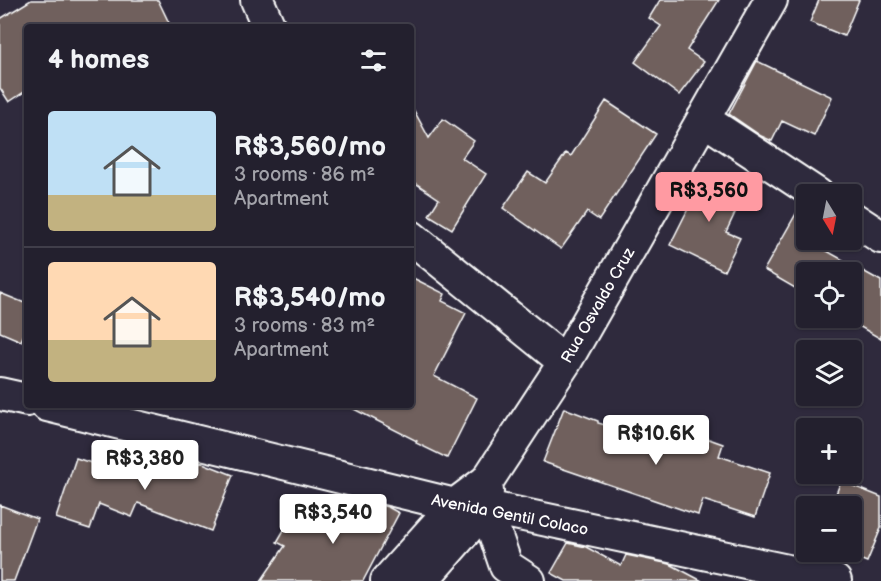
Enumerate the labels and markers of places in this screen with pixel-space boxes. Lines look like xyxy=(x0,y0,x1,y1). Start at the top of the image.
pin: R$3,560 xyxy=(654,172,764,223)
pin: R$10.6K xyxy=(601,415,711,466)
pin: R$3,380 xyxy=(90,440,200,491)
pin: R$3,540 xyxy=(278,494,388,545)

